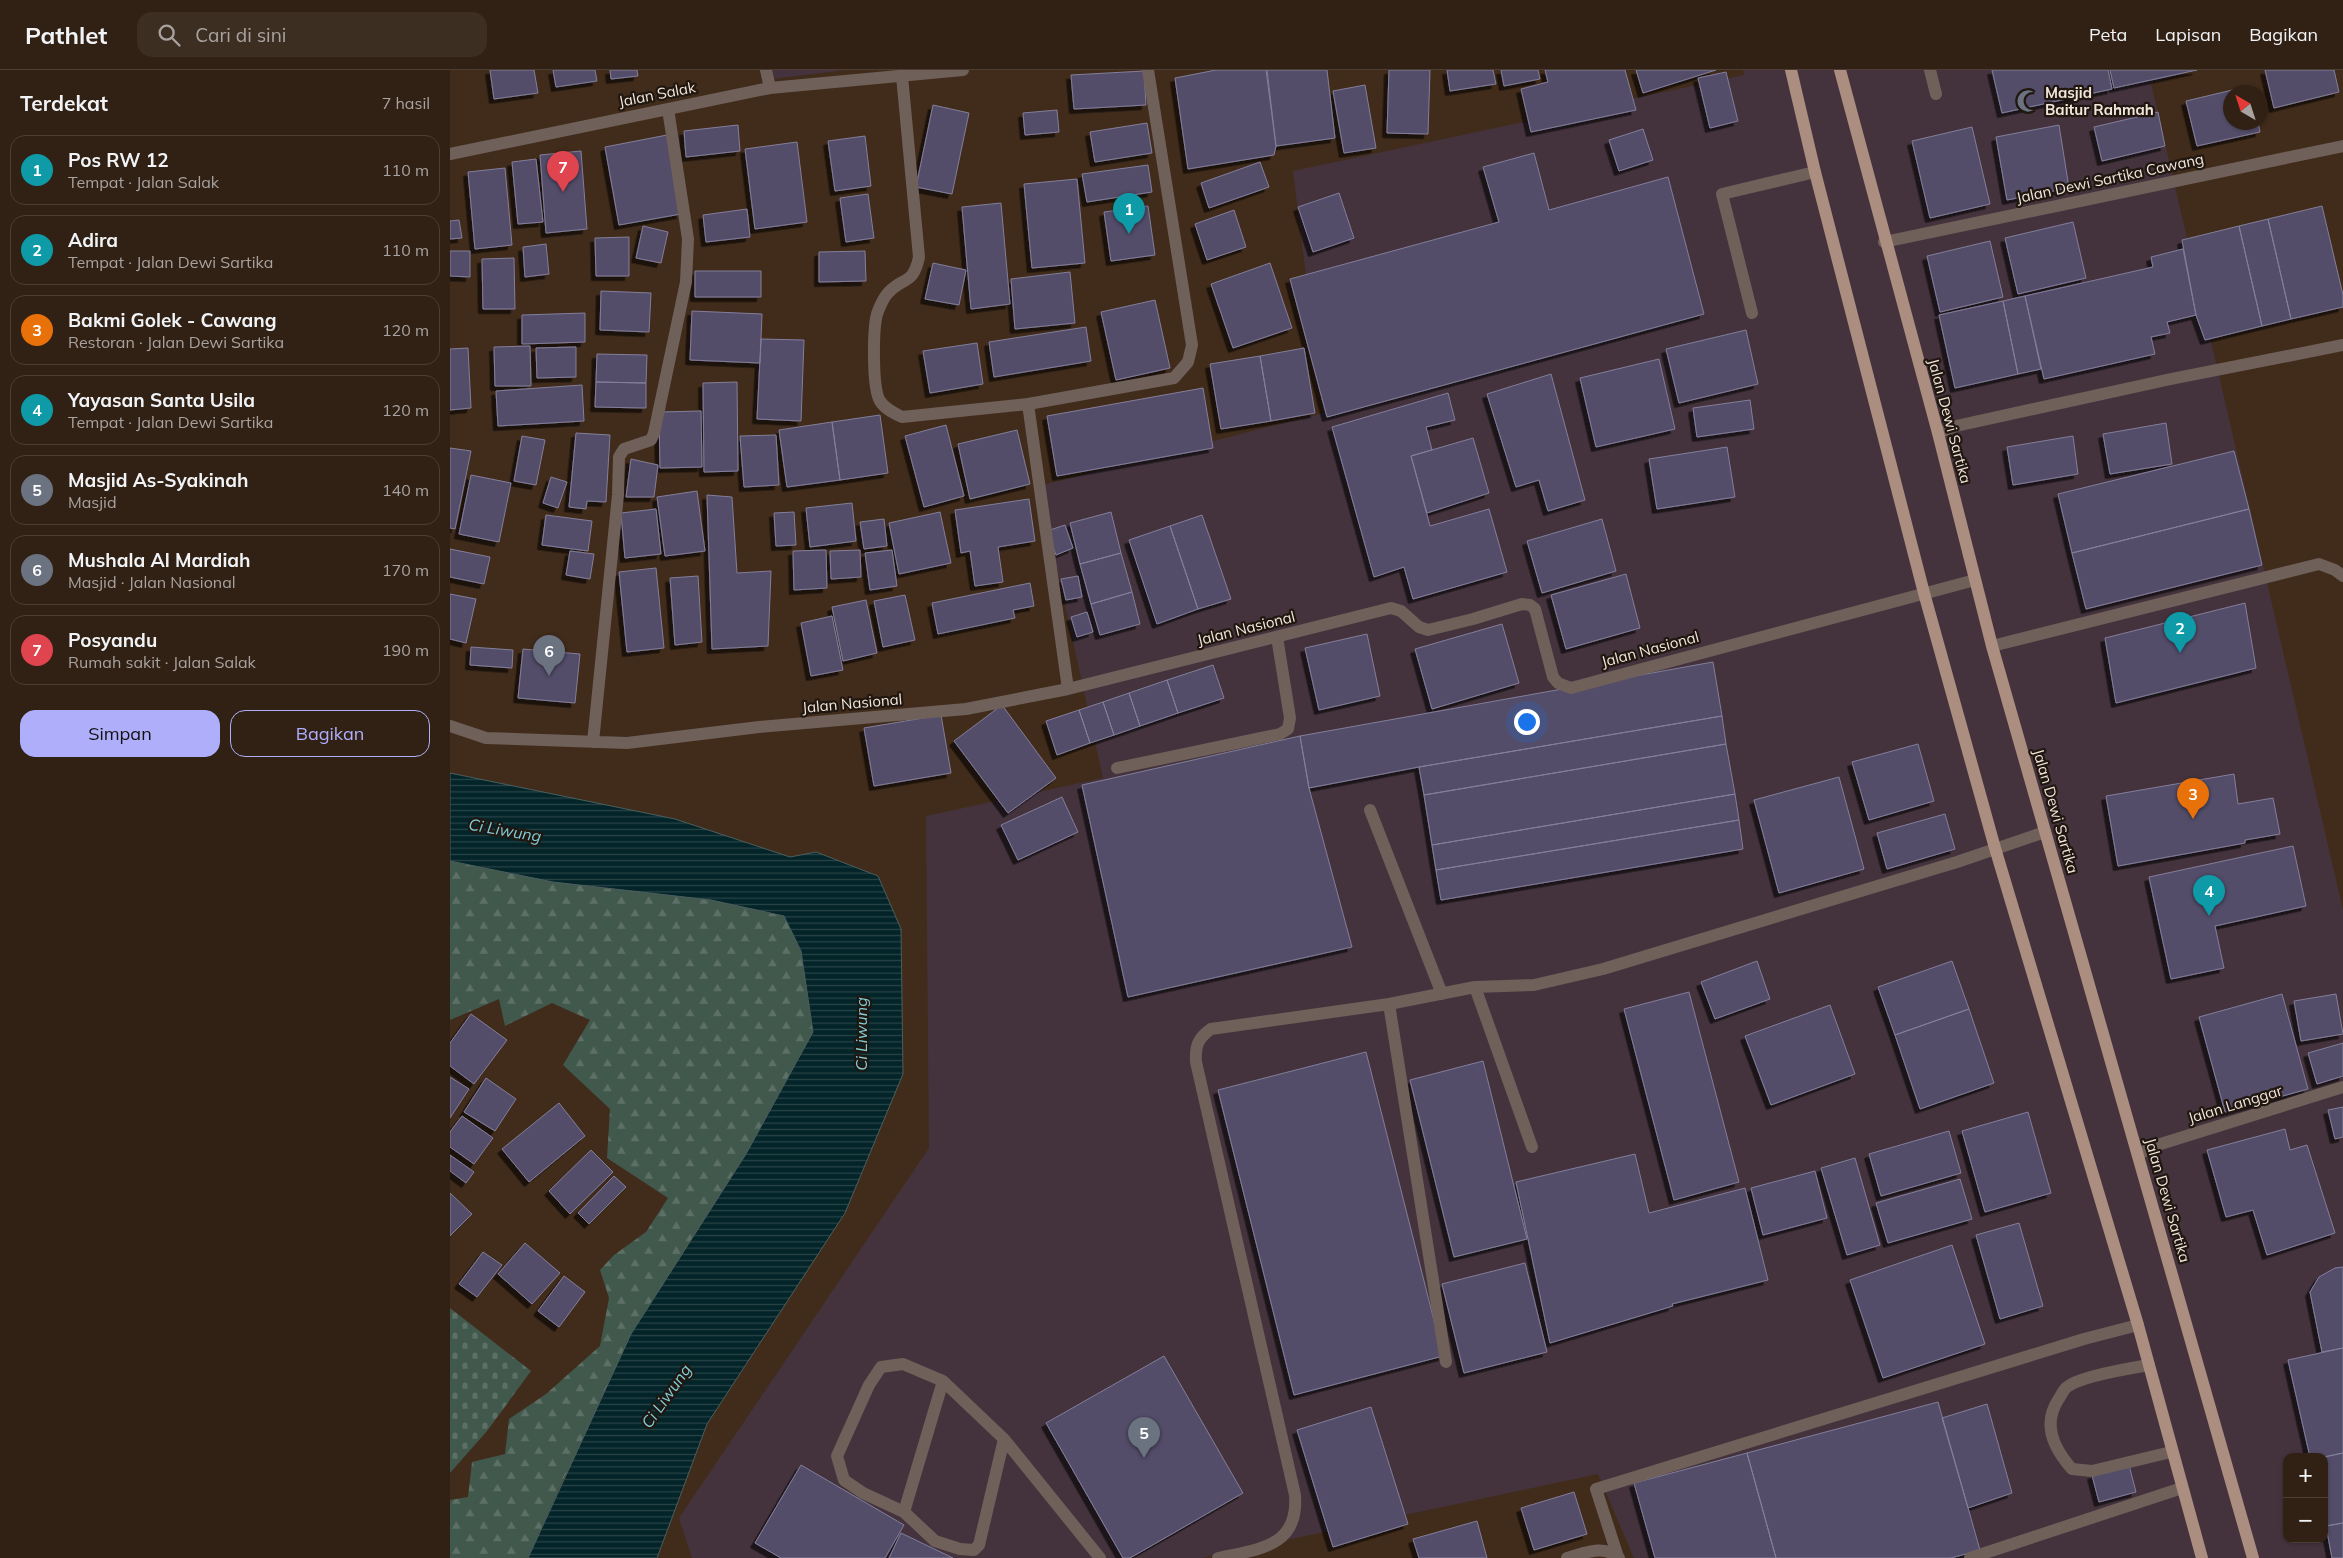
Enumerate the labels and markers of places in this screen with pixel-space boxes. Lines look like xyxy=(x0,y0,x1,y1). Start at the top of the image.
place label: Masjid Baitur Rahmah xyxy=(2045,83,2154,119)
mosque icon: Masjid Baitur Rahmah xyxy=(2015,88,2041,114)
pin: 7 xyxy=(547,151,579,192)
pin: 1 xyxy=(1113,193,1145,234)
pin: 2 xyxy=(2164,612,2196,653)
pin: 6 xyxy=(533,635,565,676)
pin: 3 xyxy=(2177,778,2209,819)
pin: 4 xyxy=(2193,875,2225,916)
pin: 5 xyxy=(1128,1417,1160,1458)

